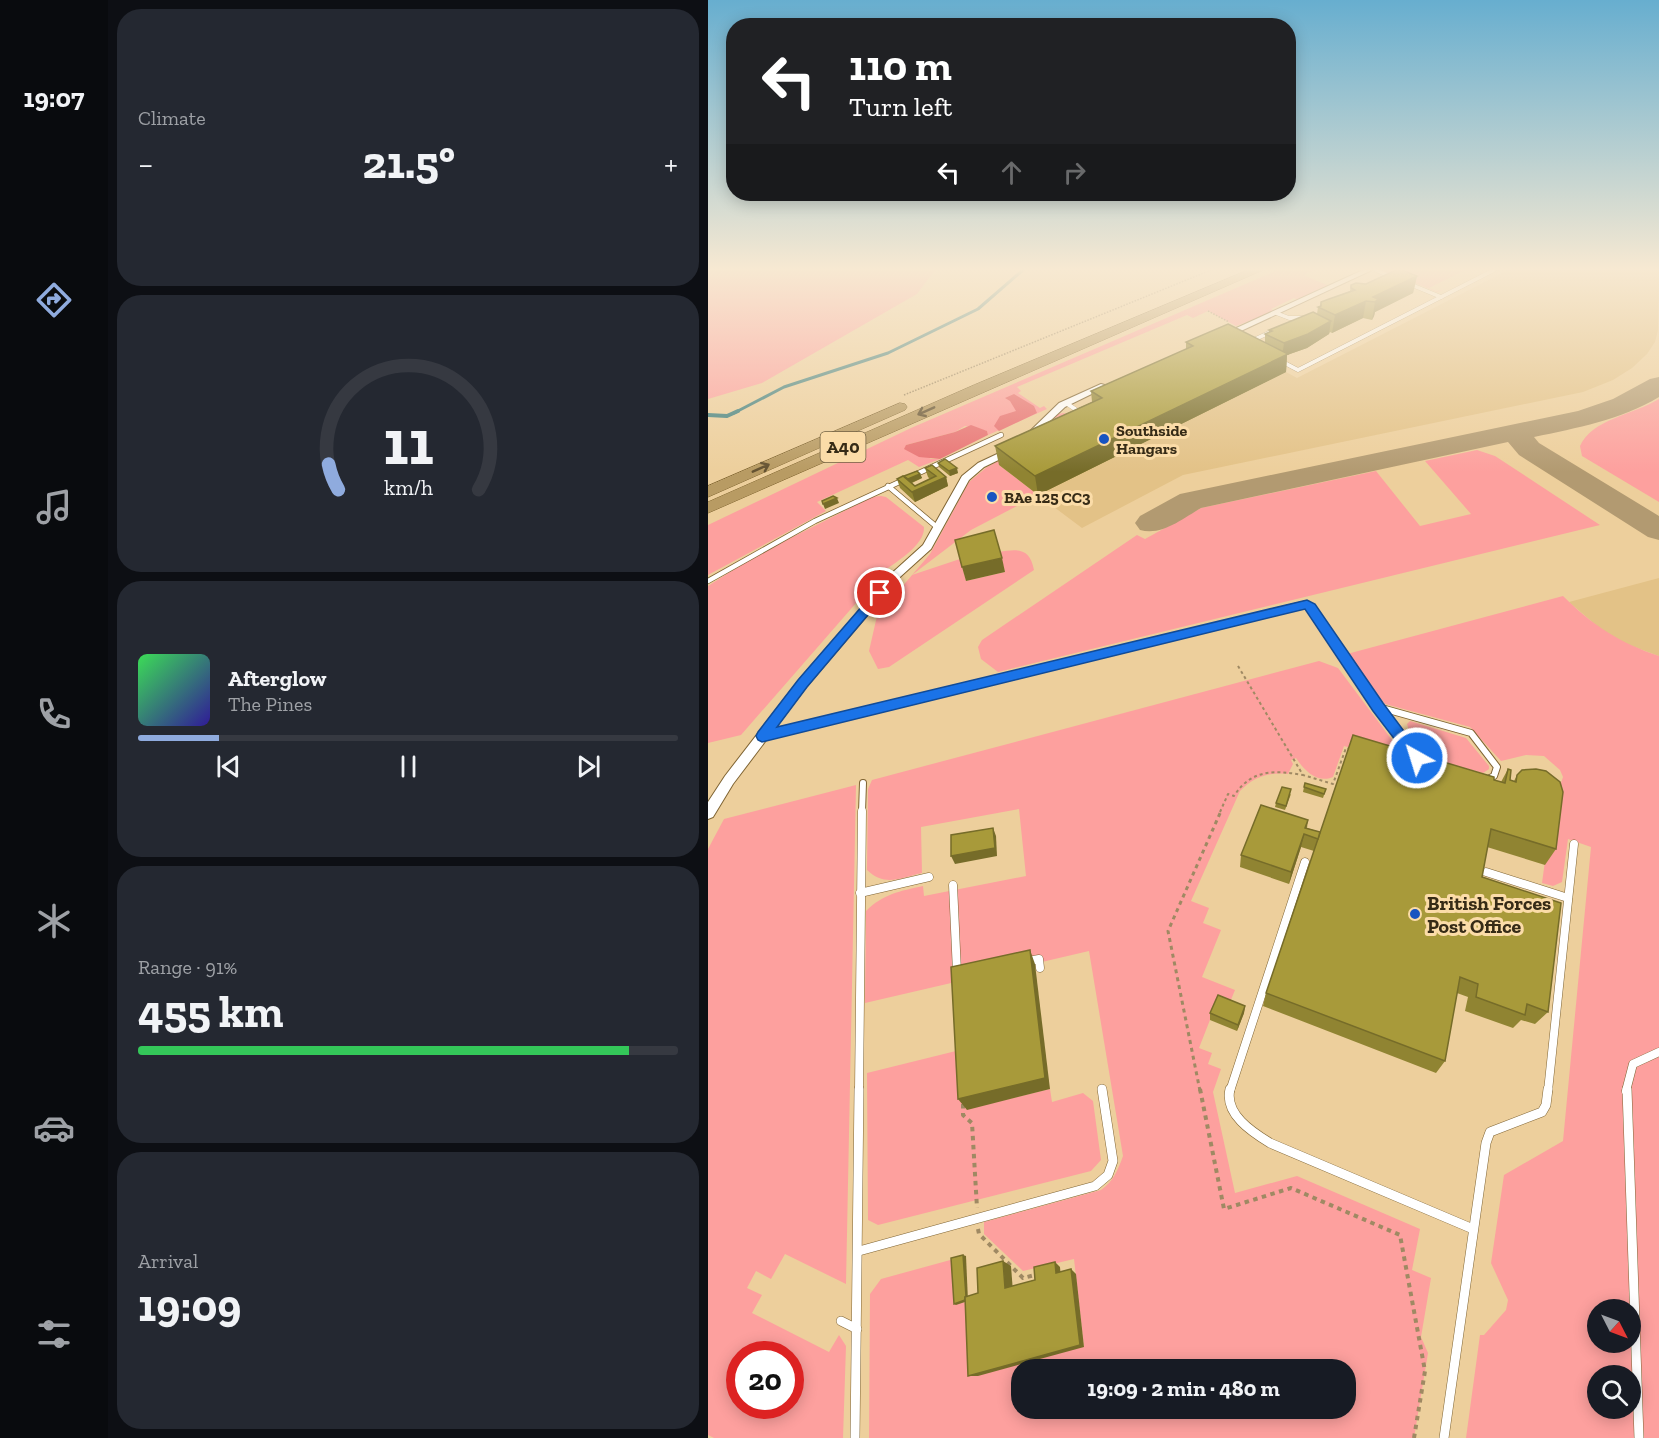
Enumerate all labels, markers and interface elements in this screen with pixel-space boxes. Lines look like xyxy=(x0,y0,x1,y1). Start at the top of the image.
text: 110 m xyxy=(849,40,952,91)
icon: left xyxy=(750,42,828,120)
text: 19:07 xyxy=(24,82,84,114)
text: Turn left xyxy=(849,91,952,123)
text: Climate xyxy=(138,106,206,130)
text: 21.5° xyxy=(363,136,455,190)
text: − xyxy=(138,144,153,183)
text: + xyxy=(664,144,678,183)
icon: left xyxy=(932,156,965,189)
icon: ahead xyxy=(995,156,1028,189)
icon: right xyxy=(1058,156,1091,189)
icon: directions xyxy=(33,279,75,321)
text: 11 xyxy=(383,405,433,480)
one-way arrow xyxy=(917,406,935,417)
place label: Southside Hangars xyxy=(1116,421,1188,458)
road number: A40 xyxy=(820,432,866,462)
marker: Southside Hangars xyxy=(1097,432,1111,446)
one-way arrow xyxy=(752,462,770,473)
text: km/h xyxy=(384,476,432,501)
icon: music xyxy=(33,486,75,528)
place label: BAe 125 CC3 xyxy=(1004,488,1091,507)
marker: BAe 125 CC3 xyxy=(985,490,999,504)
pin xyxy=(854,567,905,618)
icon: arrive xyxy=(863,576,896,609)
text: Afterglow xyxy=(228,665,326,692)
text: The Pines xyxy=(228,692,312,716)
icon: phone xyxy=(33,693,75,735)
position arrow xyxy=(1385,726,1449,790)
icon: previous xyxy=(212,750,245,783)
icon: pause xyxy=(392,750,425,783)
icon: next xyxy=(572,750,605,783)
place label: British Forces Post Office xyxy=(1427,891,1551,938)
icon: climate xyxy=(33,900,75,942)
marker: British Forces Post Office xyxy=(1408,907,1422,921)
text: Range · 91% xyxy=(138,955,237,979)
text: 455 km xyxy=(138,985,283,1039)
icon: car xyxy=(33,1107,75,1149)
text: Arrival xyxy=(138,1249,198,1273)
text: 19:09 xyxy=(138,1279,241,1333)
north arrow xyxy=(1587,1299,1641,1353)
map controls xyxy=(1587,1299,1641,1419)
icon: filters xyxy=(33,1313,75,1355)
speed limit sign: 20 xyxy=(726,1341,804,1419)
button: search xyxy=(1587,1365,1641,1419)
text: 19:09 · 2 min · 480 m xyxy=(1087,1375,1280,1402)

